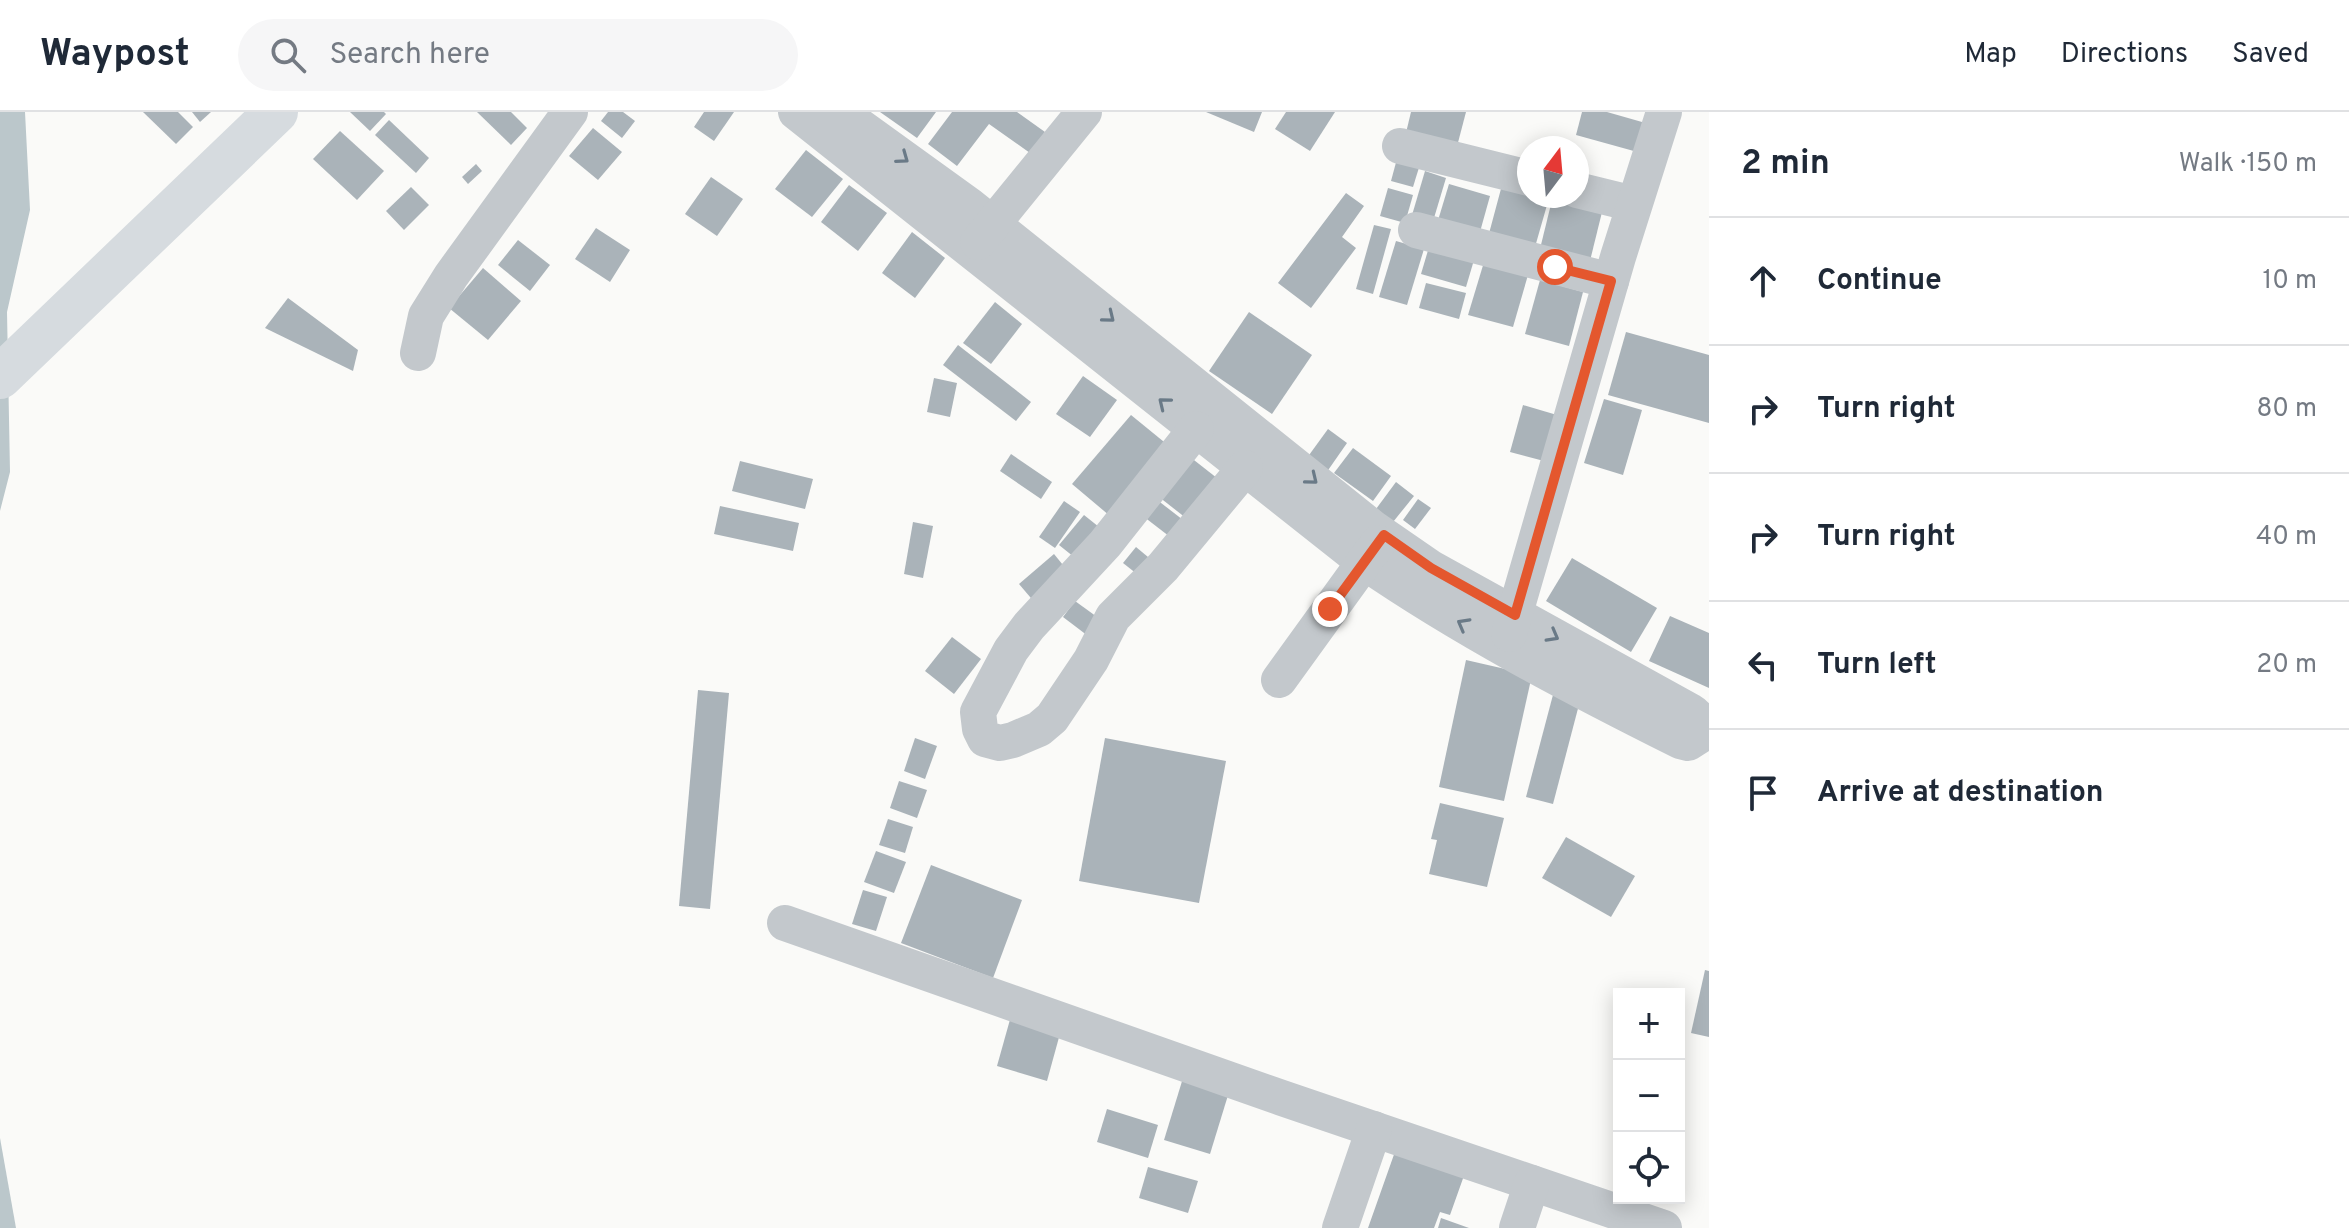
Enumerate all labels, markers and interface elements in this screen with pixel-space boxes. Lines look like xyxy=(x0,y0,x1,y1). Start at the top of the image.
search box xyxy=(238,19,798,91)
text: Waypost xyxy=(40,31,190,80)
icon: search xyxy=(266,33,310,77)
text: Search here xyxy=(330,37,490,74)
text: Map xyxy=(1964,37,2017,73)
text: Directions xyxy=(2061,37,2188,73)
text: Saved xyxy=(2232,37,2309,73)
north arrow xyxy=(1517,136,1589,208)
text: 2 min xyxy=(1741,143,1830,186)
one-way arrow xyxy=(894,148,909,162)
text: Walk · 150 m xyxy=(2179,148,2317,181)
route start xyxy=(1537,249,1573,285)
icon: ahead xyxy=(1741,259,1785,303)
text: Continue xyxy=(1817,263,1942,300)
text: 10 m xyxy=(2262,265,2317,298)
one-way arrow xyxy=(1100,307,1114,322)
icon: right xyxy=(1741,387,1785,431)
text: Turn right xyxy=(1817,391,1955,428)
text: 80 m xyxy=(2257,393,2317,426)
one-way arrow xyxy=(1158,399,1173,413)
one-way arrow xyxy=(1303,469,1317,484)
icon: right xyxy=(1741,515,1785,559)
text: Turn right xyxy=(1817,519,1955,556)
text: 40 m xyxy=(2256,521,2317,554)
route end xyxy=(1312,591,1348,627)
one-way arrow xyxy=(1457,618,1472,634)
one-way arrow xyxy=(1544,626,1558,642)
icon: left xyxy=(1741,643,1785,687)
text: Turn left xyxy=(1817,647,1937,684)
text: 20 m xyxy=(2256,649,2317,682)
icon: arrive xyxy=(1741,771,1785,815)
text: Arrive at destination xyxy=(1817,775,2103,812)
map controls xyxy=(1613,988,1685,1204)
button: + xyxy=(1613,988,1685,1060)
button: − xyxy=(1613,1060,1685,1132)
button: locate xyxy=(1613,1132,1685,1204)

